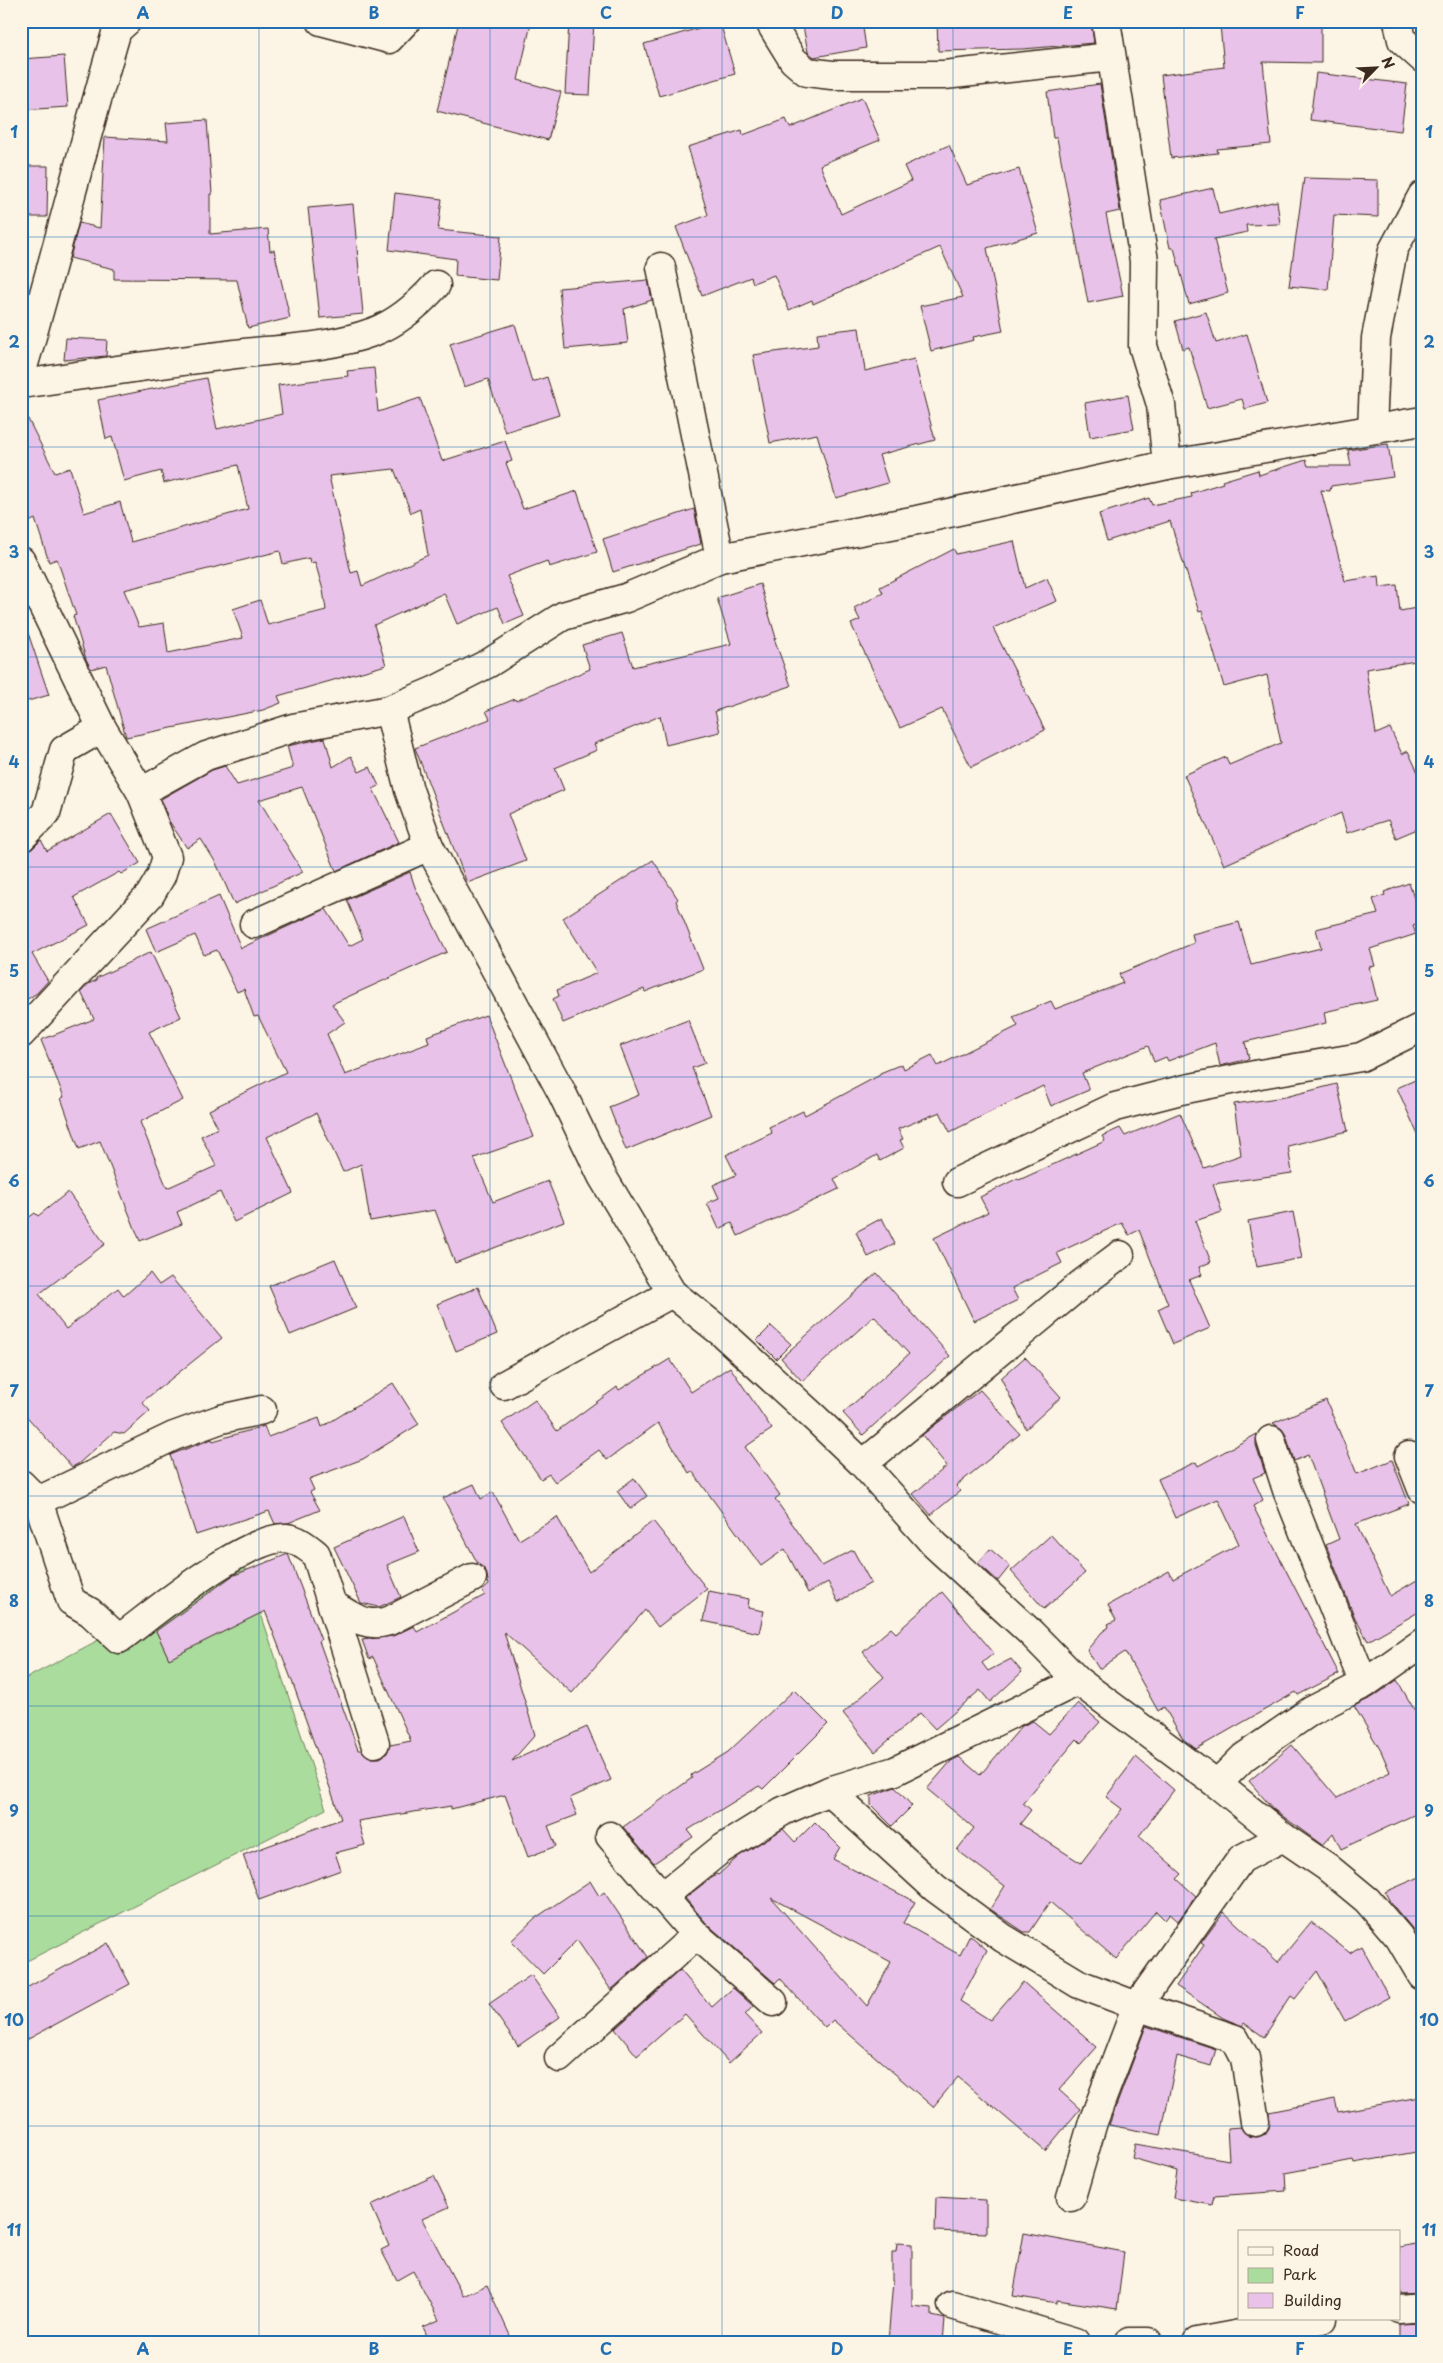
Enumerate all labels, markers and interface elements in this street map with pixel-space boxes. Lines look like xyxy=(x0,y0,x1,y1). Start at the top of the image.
text: A xyxy=(137,0,150,24)
text: B xyxy=(369,0,380,24)
text: C xyxy=(600,0,612,24)
text: D xyxy=(831,0,843,24)
text: E xyxy=(1063,0,1073,24)
text: F xyxy=(1295,0,1305,24)
north arrow xyxy=(1350,42,1400,92)
text: N xyxy=(1376,53,1400,72)
text: 1 xyxy=(10,119,18,143)
text: 1 xyxy=(1425,119,1433,143)
text: 2 xyxy=(8,329,20,353)
text: 2 xyxy=(1423,329,1435,353)
text: 3 xyxy=(9,539,19,563)
text: 3 xyxy=(1424,539,1434,563)
text: 4 xyxy=(9,749,20,773)
text: 4 xyxy=(1424,749,1435,773)
text: 5 xyxy=(9,958,19,982)
text: 5 xyxy=(1424,958,1434,982)
text: 6 xyxy=(8,1168,20,1192)
text: 6 xyxy=(1423,1168,1435,1192)
text: 7 xyxy=(9,1378,19,1402)
text: 7 xyxy=(1424,1378,1434,1402)
text: 8 xyxy=(9,1588,19,1612)
text: 8 xyxy=(1424,1588,1434,1612)
text: 9 xyxy=(9,1798,19,1822)
text: 9 xyxy=(1424,1798,1434,1822)
text: 10 xyxy=(4,2007,24,2031)
text: 10 xyxy=(1419,2007,1439,2031)
text: 11 xyxy=(7,2217,21,2241)
text: 11 xyxy=(1422,2217,1436,2241)
legend xyxy=(1238,2230,1400,2320)
text: Road xyxy=(1283,2238,1319,2261)
text: Park xyxy=(1283,2262,1317,2285)
text: Building xyxy=(1283,2288,1342,2311)
text: A xyxy=(137,2336,150,2360)
text: B xyxy=(369,2336,380,2360)
text: C xyxy=(600,2336,612,2360)
text: D xyxy=(831,2336,843,2360)
text: E xyxy=(1063,2336,1073,2360)
text: F xyxy=(1295,2336,1305,2360)

